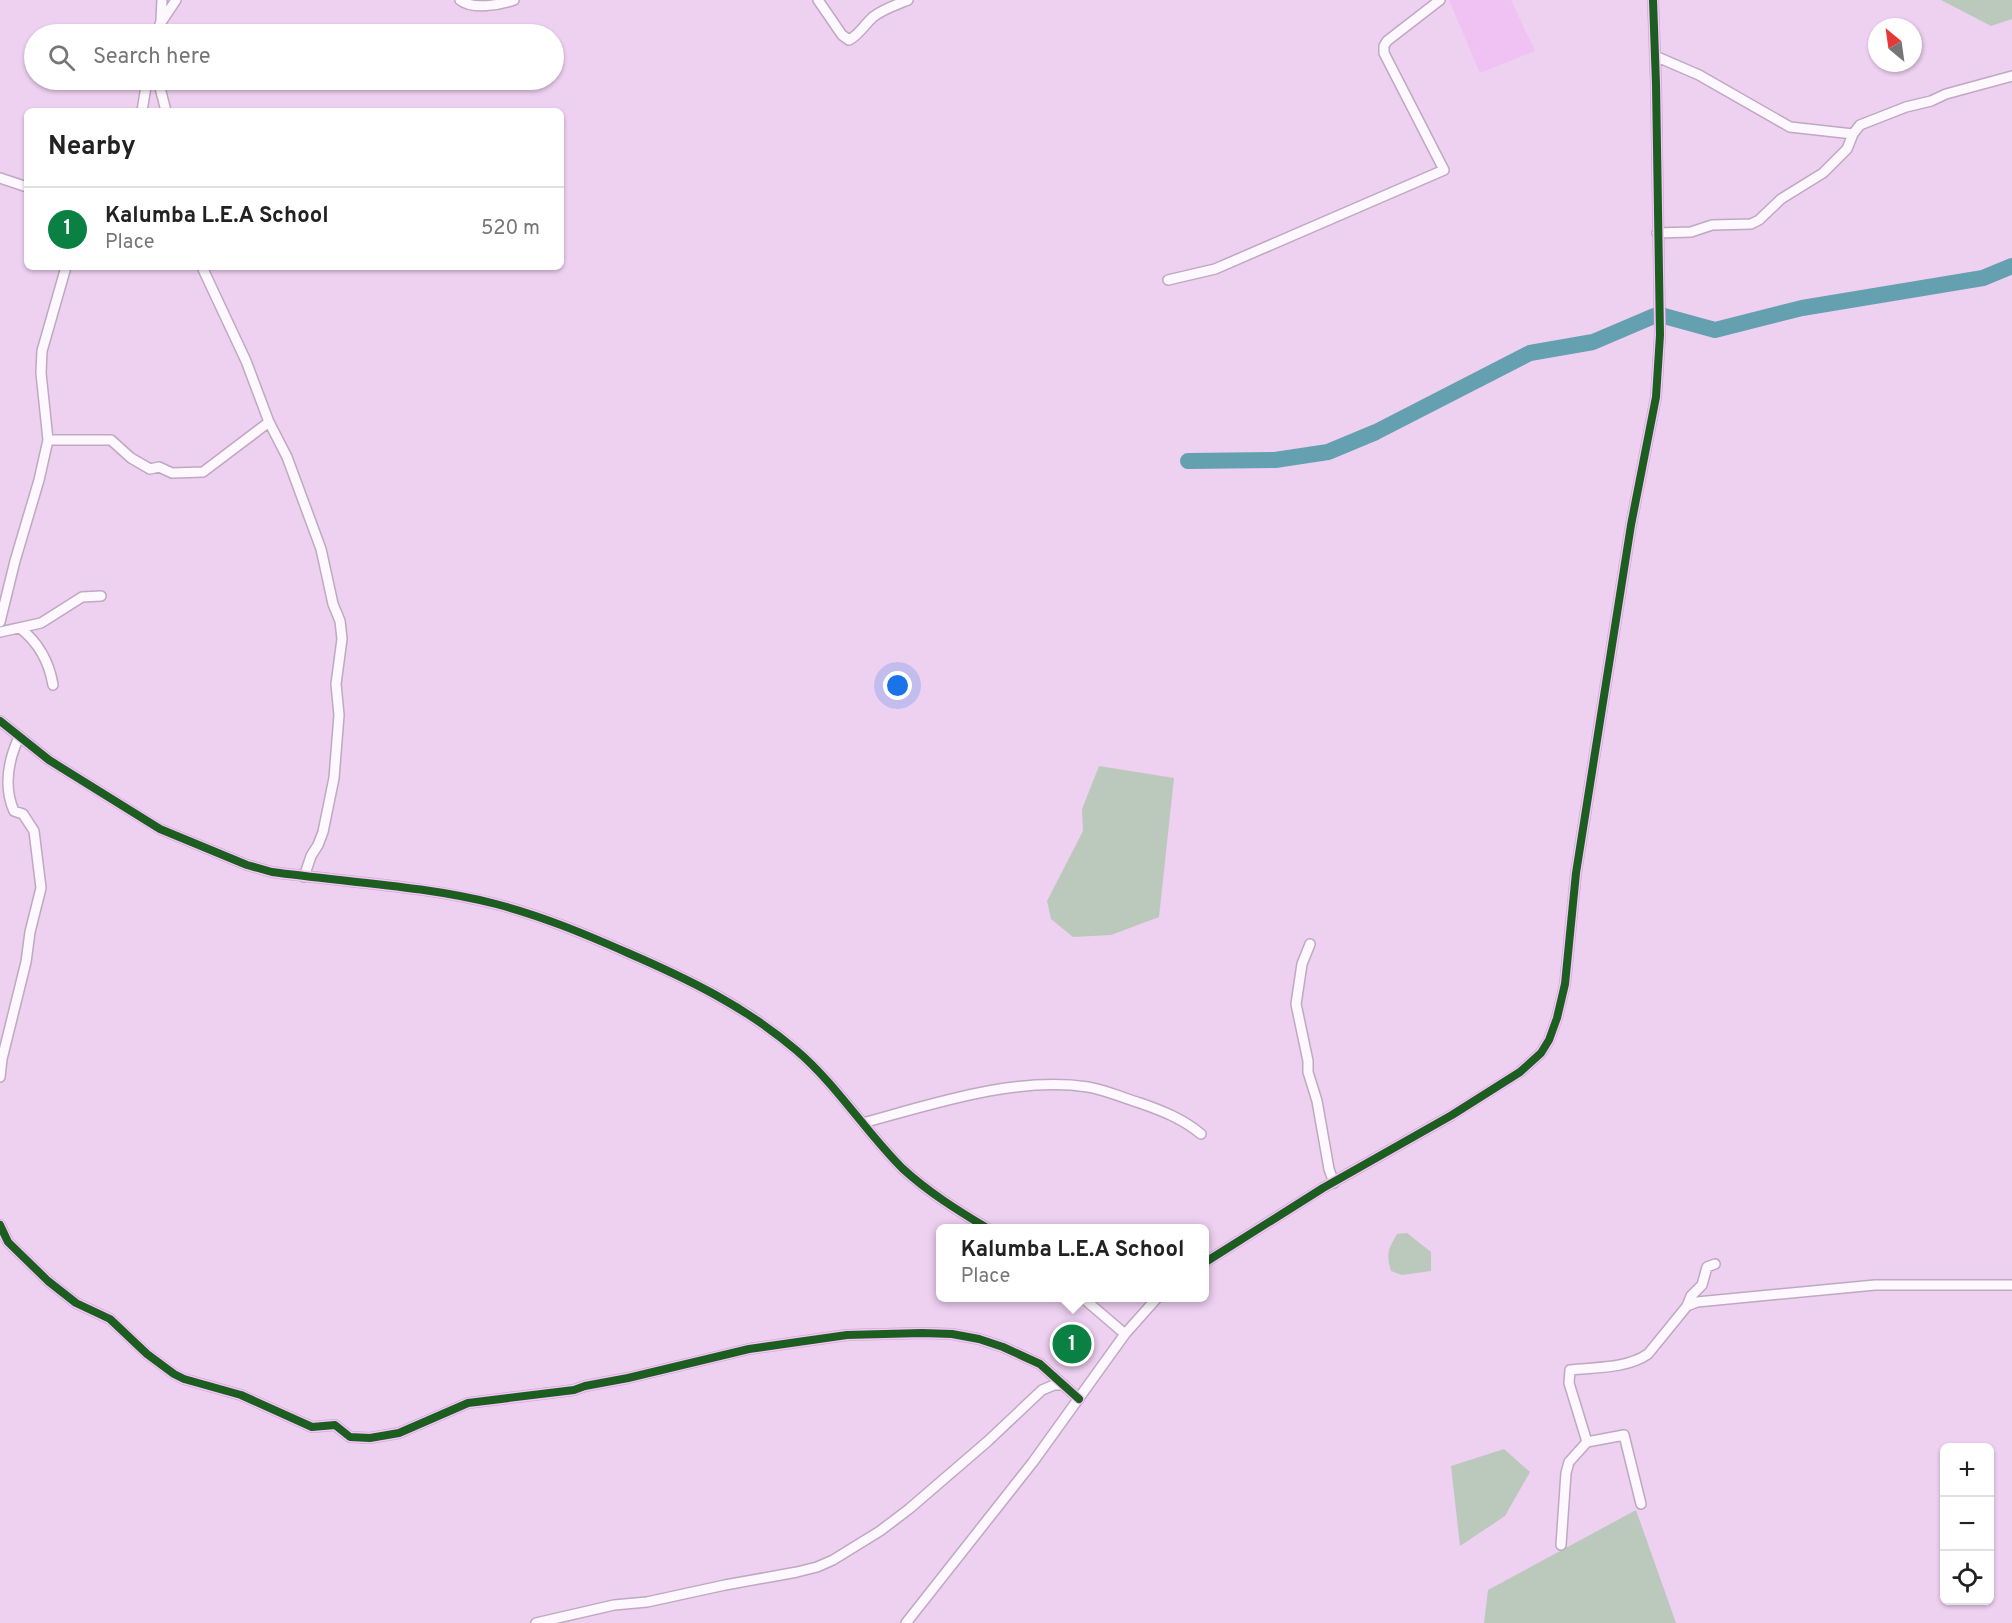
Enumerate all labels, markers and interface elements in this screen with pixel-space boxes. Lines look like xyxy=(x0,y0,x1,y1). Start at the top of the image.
north arrow xyxy=(1868,18,1922,72)
search box xyxy=(24,24,564,90)
icon: search xyxy=(45,41,78,74)
text: Search here xyxy=(93,44,211,71)
text: Nearby xyxy=(48,131,136,164)
text: Kalumba L.E.A School xyxy=(105,203,329,230)
text: 1 xyxy=(64,216,72,242)
text: 520 m xyxy=(481,216,540,242)
text: Place xyxy=(105,230,155,256)
your location xyxy=(883,671,912,700)
popup xyxy=(936,1224,1209,1302)
text: Kalumba L.E.A School xyxy=(961,1237,1184,1264)
text: Place xyxy=(961,1264,1010,1290)
pin: 1 xyxy=(1052,1322,1092,1366)
map controls xyxy=(1940,1443,1994,1605)
button: + xyxy=(1940,1443,1994,1497)
button: − xyxy=(1940,1497,1994,1551)
button: locate xyxy=(1940,1551,1994,1605)

